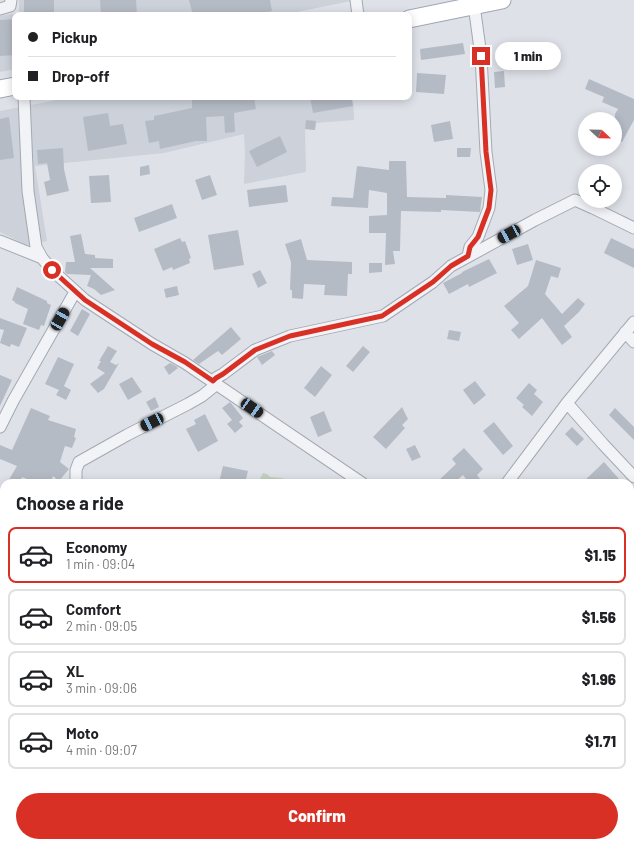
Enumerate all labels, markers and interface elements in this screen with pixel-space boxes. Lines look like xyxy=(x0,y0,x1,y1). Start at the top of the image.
text: Pickup xyxy=(52,28,98,46)
callout: 1 min xyxy=(495,42,561,70)
route end xyxy=(472,47,490,65)
text: 1 min xyxy=(514,48,542,64)
text: Drop-off xyxy=(52,67,110,85)
north arrow xyxy=(578,112,622,156)
map controls xyxy=(578,112,622,208)
button: locate xyxy=(578,164,622,208)
car xyxy=(496,223,522,245)
route start xyxy=(43,261,61,279)
car xyxy=(49,306,71,332)
car xyxy=(239,396,265,420)
car xyxy=(139,411,165,433)
text: Choose a ride xyxy=(16,492,124,514)
icon: car xyxy=(18,537,54,573)
text: Economy xyxy=(66,538,127,556)
text: $1.15 xyxy=(584,546,616,564)
text: 1 min · 09:04 xyxy=(66,556,135,572)
icon: car xyxy=(18,599,54,635)
text: Comfort xyxy=(66,600,121,618)
text: $1.56 xyxy=(582,608,616,626)
text: 2 min · 09:05 xyxy=(66,618,137,634)
icon: car xyxy=(18,661,54,697)
text: XL xyxy=(66,662,84,680)
text: $1.96 xyxy=(582,670,616,688)
text: 3 min · 09:06 xyxy=(66,680,137,696)
icon: car xyxy=(18,723,54,759)
text: Moto xyxy=(66,724,99,742)
text: $1.71 xyxy=(585,732,616,750)
text: 4 min · 09:07 xyxy=(66,742,137,758)
button: Confirm xyxy=(16,793,618,839)

